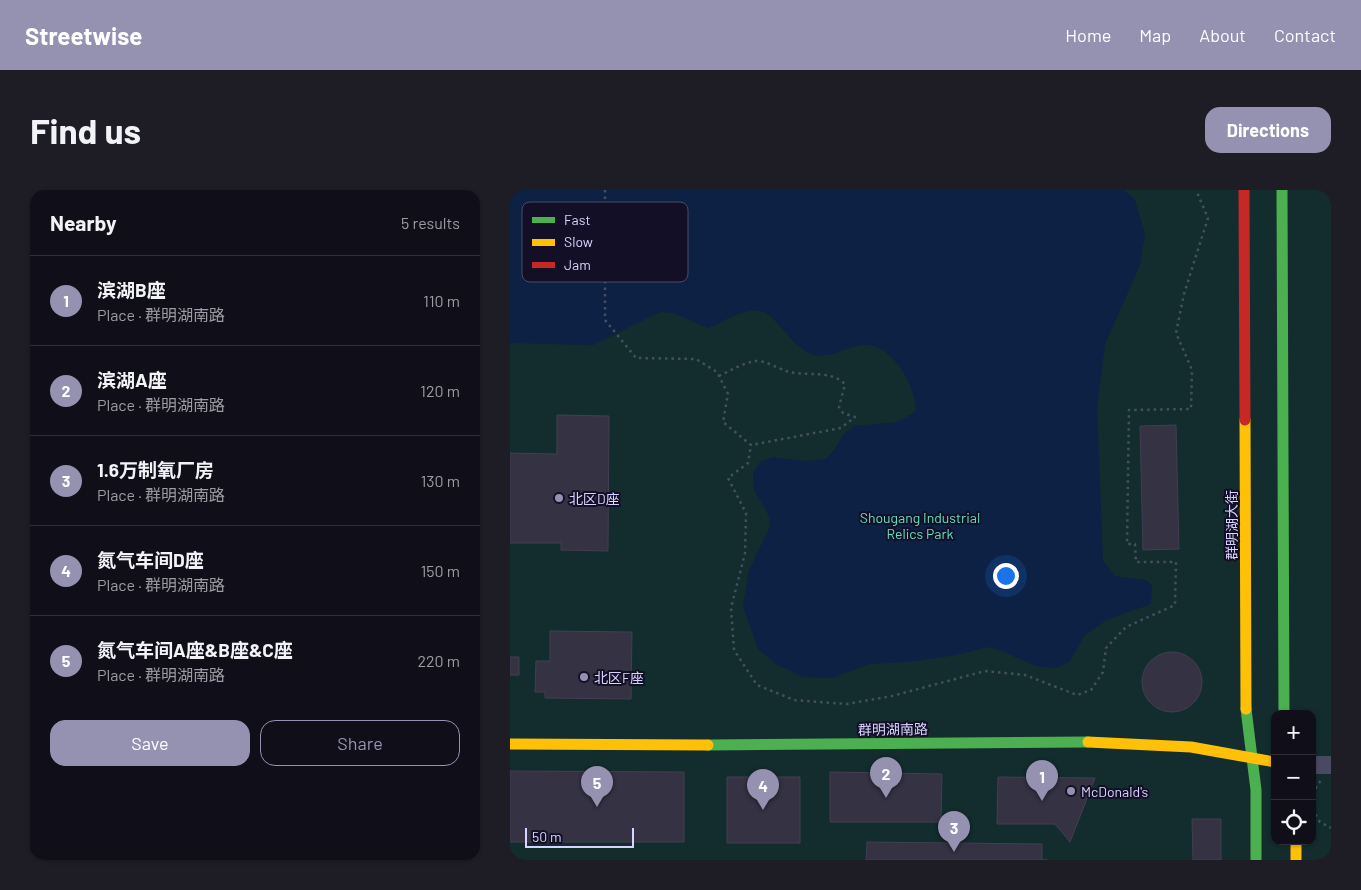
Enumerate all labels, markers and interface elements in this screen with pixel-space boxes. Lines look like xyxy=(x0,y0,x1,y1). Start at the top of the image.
text: Streetwise xyxy=(25,21,142,50)
text: Home xyxy=(1065,24,1111,46)
text: Map xyxy=(1139,24,1171,46)
text: About xyxy=(1199,24,1246,46)
text: Contact xyxy=(1274,24,1336,46)
button: Directions xyxy=(1205,107,1331,153)
text: Find us xyxy=(30,109,141,151)
legend xyxy=(522,202,688,282)
text: Nearby xyxy=(50,210,116,235)
text: Fast xyxy=(564,211,590,228)
text: 5 results xyxy=(401,213,460,232)
text: Slow xyxy=(564,233,593,250)
text: Jam xyxy=(564,256,591,273)
text: 滨湖B座 xyxy=(97,278,166,301)
text: 1 xyxy=(63,291,69,310)
text: 110 m xyxy=(423,291,460,310)
text: Place · 群明湖南路 xyxy=(97,305,225,324)
text: 滨湖A座 xyxy=(97,368,167,391)
text: 2 xyxy=(62,381,70,400)
text: 120 m xyxy=(420,381,460,400)
text: Place · 群明湖南路 xyxy=(97,395,225,414)
text: 1.6万制氧厂房 xyxy=(97,458,214,481)
text: 3 xyxy=(62,471,70,490)
text: 130 m xyxy=(421,471,460,490)
text: Place · 群明湖南路 xyxy=(97,485,225,504)
place label: 北区D座 xyxy=(569,490,620,507)
street label: 群明湖大街 xyxy=(1223,490,1240,560)
marker: 北区D座 xyxy=(553,492,565,504)
park label: Shougang Industrial Relics Park xyxy=(860,509,980,542)
text: 氮气车间D座 xyxy=(97,548,204,571)
text: 4 xyxy=(61,561,71,580)
text: 150 m xyxy=(421,561,460,580)
your location xyxy=(993,563,1019,589)
text: Place · 群明湖南路 xyxy=(97,575,225,594)
text: 氮气车间A座&B座&C座 xyxy=(97,638,293,661)
text: 5 xyxy=(62,651,70,670)
text: 220 m xyxy=(417,651,460,670)
text: Place · 群明湖南路 xyxy=(97,665,225,684)
place label: 北区F座 xyxy=(594,669,644,686)
marker: 北区F座 xyxy=(578,671,590,683)
map controls xyxy=(1271,710,1316,845)
button: + xyxy=(1271,710,1316,755)
button: Save xyxy=(50,720,250,766)
button: Share xyxy=(260,720,460,766)
street label: 群明湖南路 xyxy=(858,720,928,738)
button: − xyxy=(1271,755,1316,800)
pin: 2 xyxy=(870,757,902,798)
pin: 1 xyxy=(1026,760,1058,801)
pin: 5 xyxy=(581,766,613,807)
pin: 4 xyxy=(747,769,779,810)
place label: McDonald's xyxy=(1081,783,1149,800)
marker: McDonald's xyxy=(1065,785,1077,797)
button: locate xyxy=(1271,800,1316,845)
pin: 3 xyxy=(938,811,970,852)
scale bar xyxy=(525,825,634,848)
text: 50 m xyxy=(532,828,561,845)

